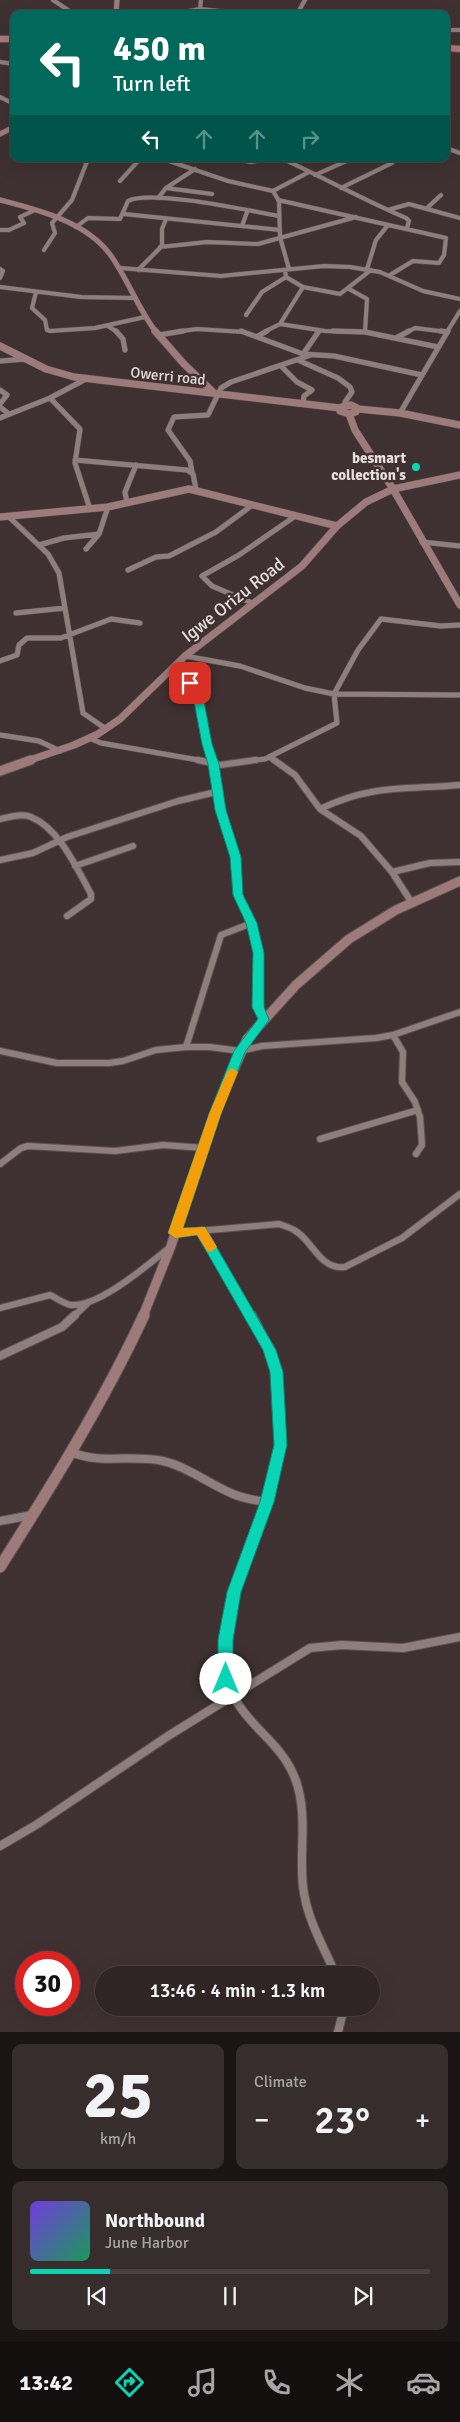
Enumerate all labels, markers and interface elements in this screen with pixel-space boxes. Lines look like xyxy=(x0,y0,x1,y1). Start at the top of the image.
text: 450 m xyxy=(113,27,206,70)
icon: left xyxy=(30,30,95,95)
text: Turn left xyxy=(113,70,191,97)
icon: left xyxy=(137,125,165,153)
icon: ahead xyxy=(190,125,218,153)
icon: ahead xyxy=(243,125,271,153)
icon: right xyxy=(296,125,324,153)
street label: Owerri road xyxy=(130,363,206,389)
place label: besmart collection's xyxy=(331,449,406,484)
marker: besmart collection's xyxy=(410,461,422,473)
street label: Igwe Orizu Road xyxy=(177,553,289,647)
pin xyxy=(169,662,211,704)
icon: arrive xyxy=(176,669,204,697)
position arrow xyxy=(199,1652,251,1704)
speed limit sign: 30 xyxy=(15,1951,80,2016)
text: 13:46 · 4 min · 1.3 km xyxy=(150,1979,325,2003)
text: 25 xyxy=(83,2056,153,2136)
text: Climate xyxy=(254,2072,307,2092)
text: 23° xyxy=(314,2097,370,2144)
text: − xyxy=(254,2103,269,2137)
text: + xyxy=(415,2103,430,2137)
text: km/h xyxy=(100,2129,136,2149)
text: Northbound xyxy=(105,2209,205,2233)
text: June Harbor xyxy=(105,2233,189,2253)
icon: previous xyxy=(83,2282,111,2310)
icon: pause xyxy=(216,2282,244,2310)
icon: next xyxy=(349,2282,377,2310)
icon: directions xyxy=(112,2365,147,2400)
icon: music xyxy=(185,2365,220,2400)
icon: phone xyxy=(259,2365,294,2400)
icon: climate xyxy=(332,2365,367,2400)
icon: car xyxy=(406,2365,441,2400)
text: 13:42 xyxy=(19,2369,73,2396)

